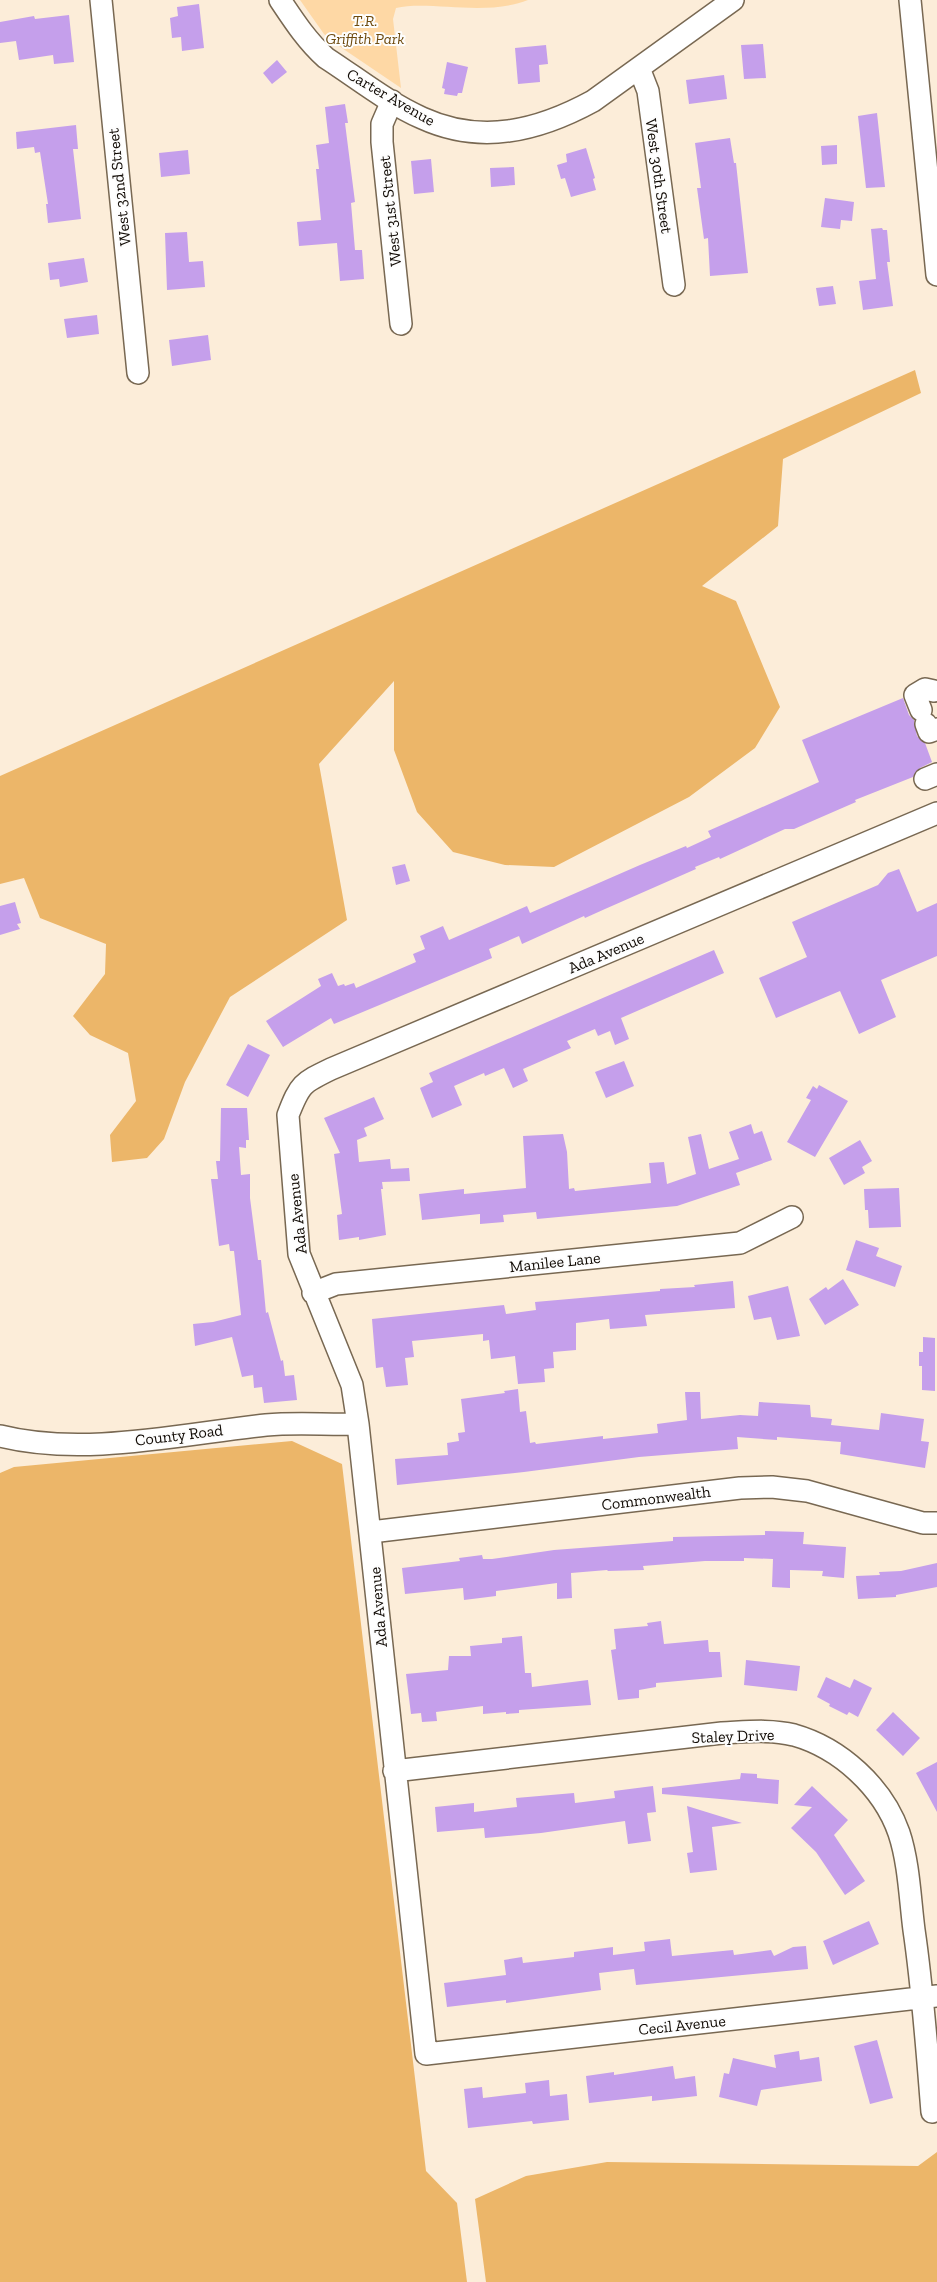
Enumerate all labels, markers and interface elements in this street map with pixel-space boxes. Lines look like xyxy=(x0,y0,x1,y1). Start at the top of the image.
park label: T.R. Griffith Park xyxy=(326,11,405,48)
street label: Carter Avenue xyxy=(344,64,438,130)
street label: West 30th Street xyxy=(642,117,676,235)
street label: West 32nd Street xyxy=(103,127,135,247)
street label: West 31st Street xyxy=(375,155,405,267)
street label: Ada Avenue xyxy=(565,929,647,977)
street label: Ada Avenue xyxy=(283,1173,311,1255)
street label: Manilee Lane xyxy=(509,1248,601,1276)
street label: County Road xyxy=(134,1420,224,1450)
street label: Commonwealth xyxy=(600,1482,712,1514)
street label: Ada Avenue xyxy=(365,1566,391,1648)
street label: Staley Drive xyxy=(691,1725,775,1747)
street label: Cecil Avenue xyxy=(637,2011,727,2039)

